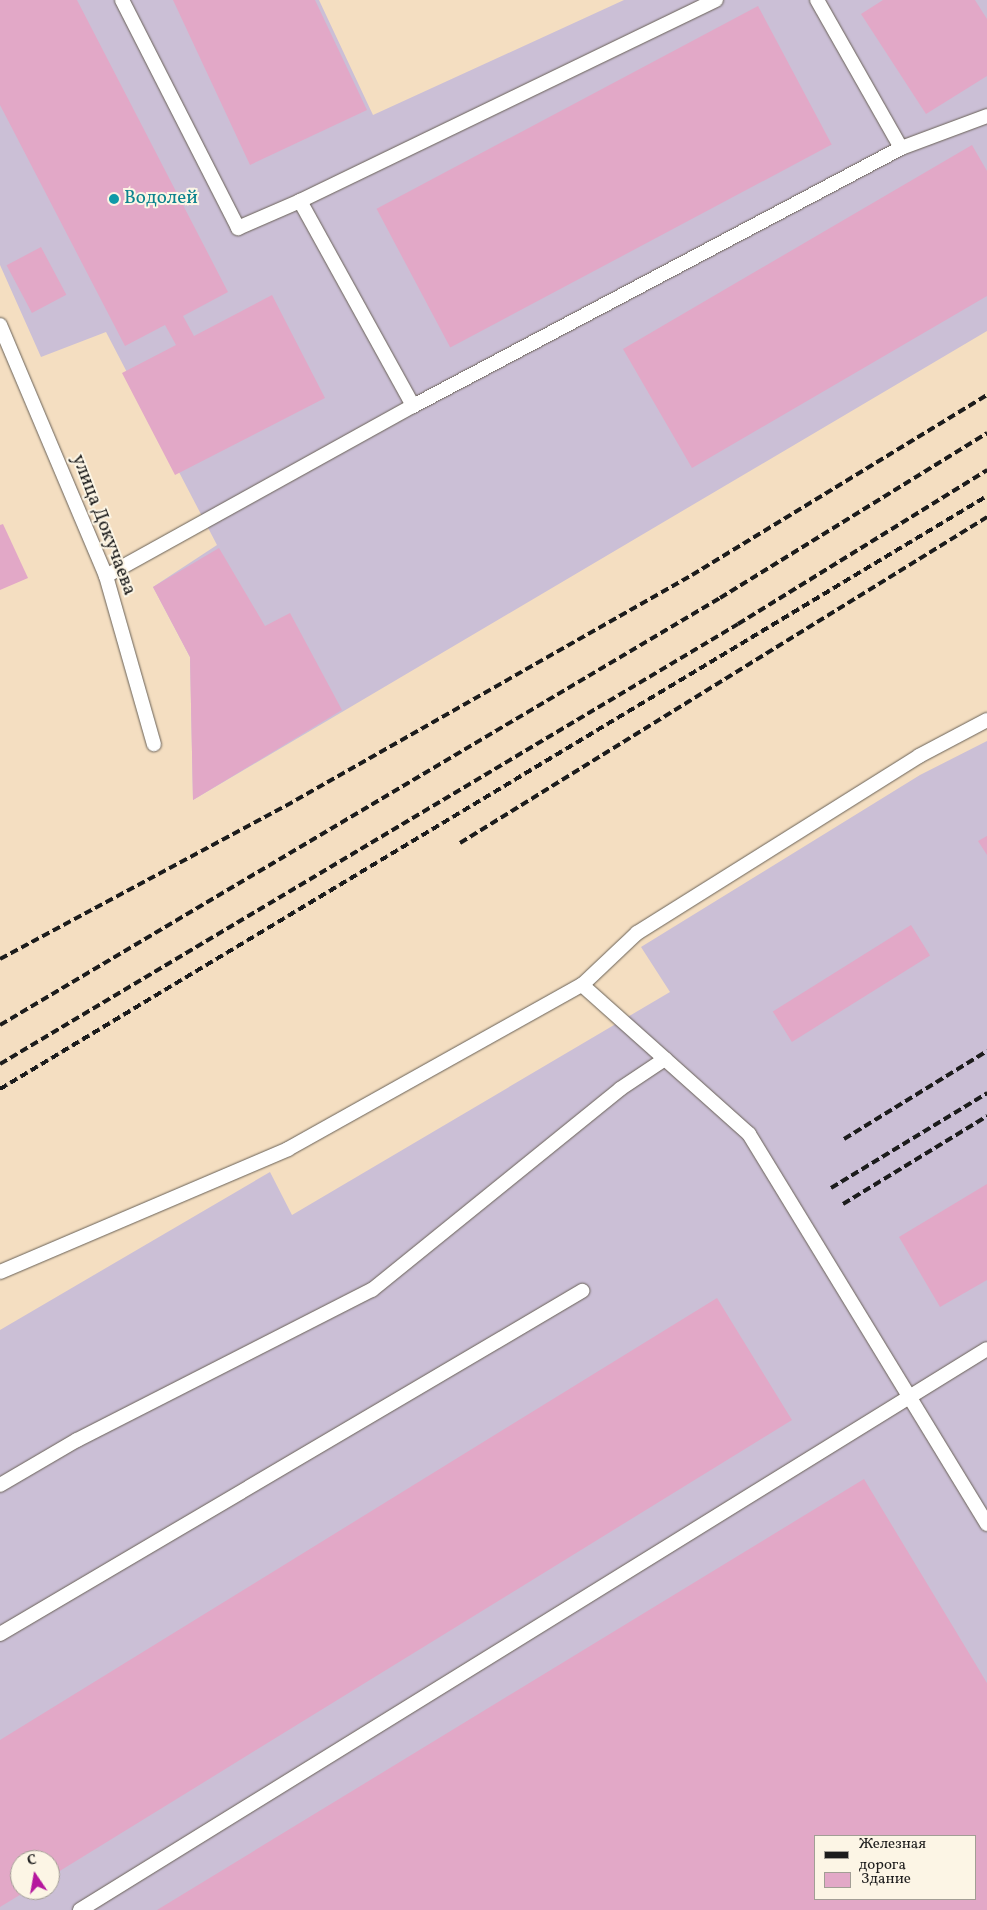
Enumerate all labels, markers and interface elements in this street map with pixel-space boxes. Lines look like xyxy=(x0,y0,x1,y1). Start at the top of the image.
place label: Водолей xyxy=(124,188,198,210)
marker: Водолей xyxy=(108,193,120,205)
street label: улица Докучаева xyxy=(66,451,140,599)
text: Железная дорога xyxy=(859,1834,926,1876)
legend xyxy=(814,1835,977,1900)
north arrow xyxy=(10,1850,60,1900)
text: С xyxy=(26,1851,38,1871)
text: Здание xyxy=(861,1869,911,1890)

